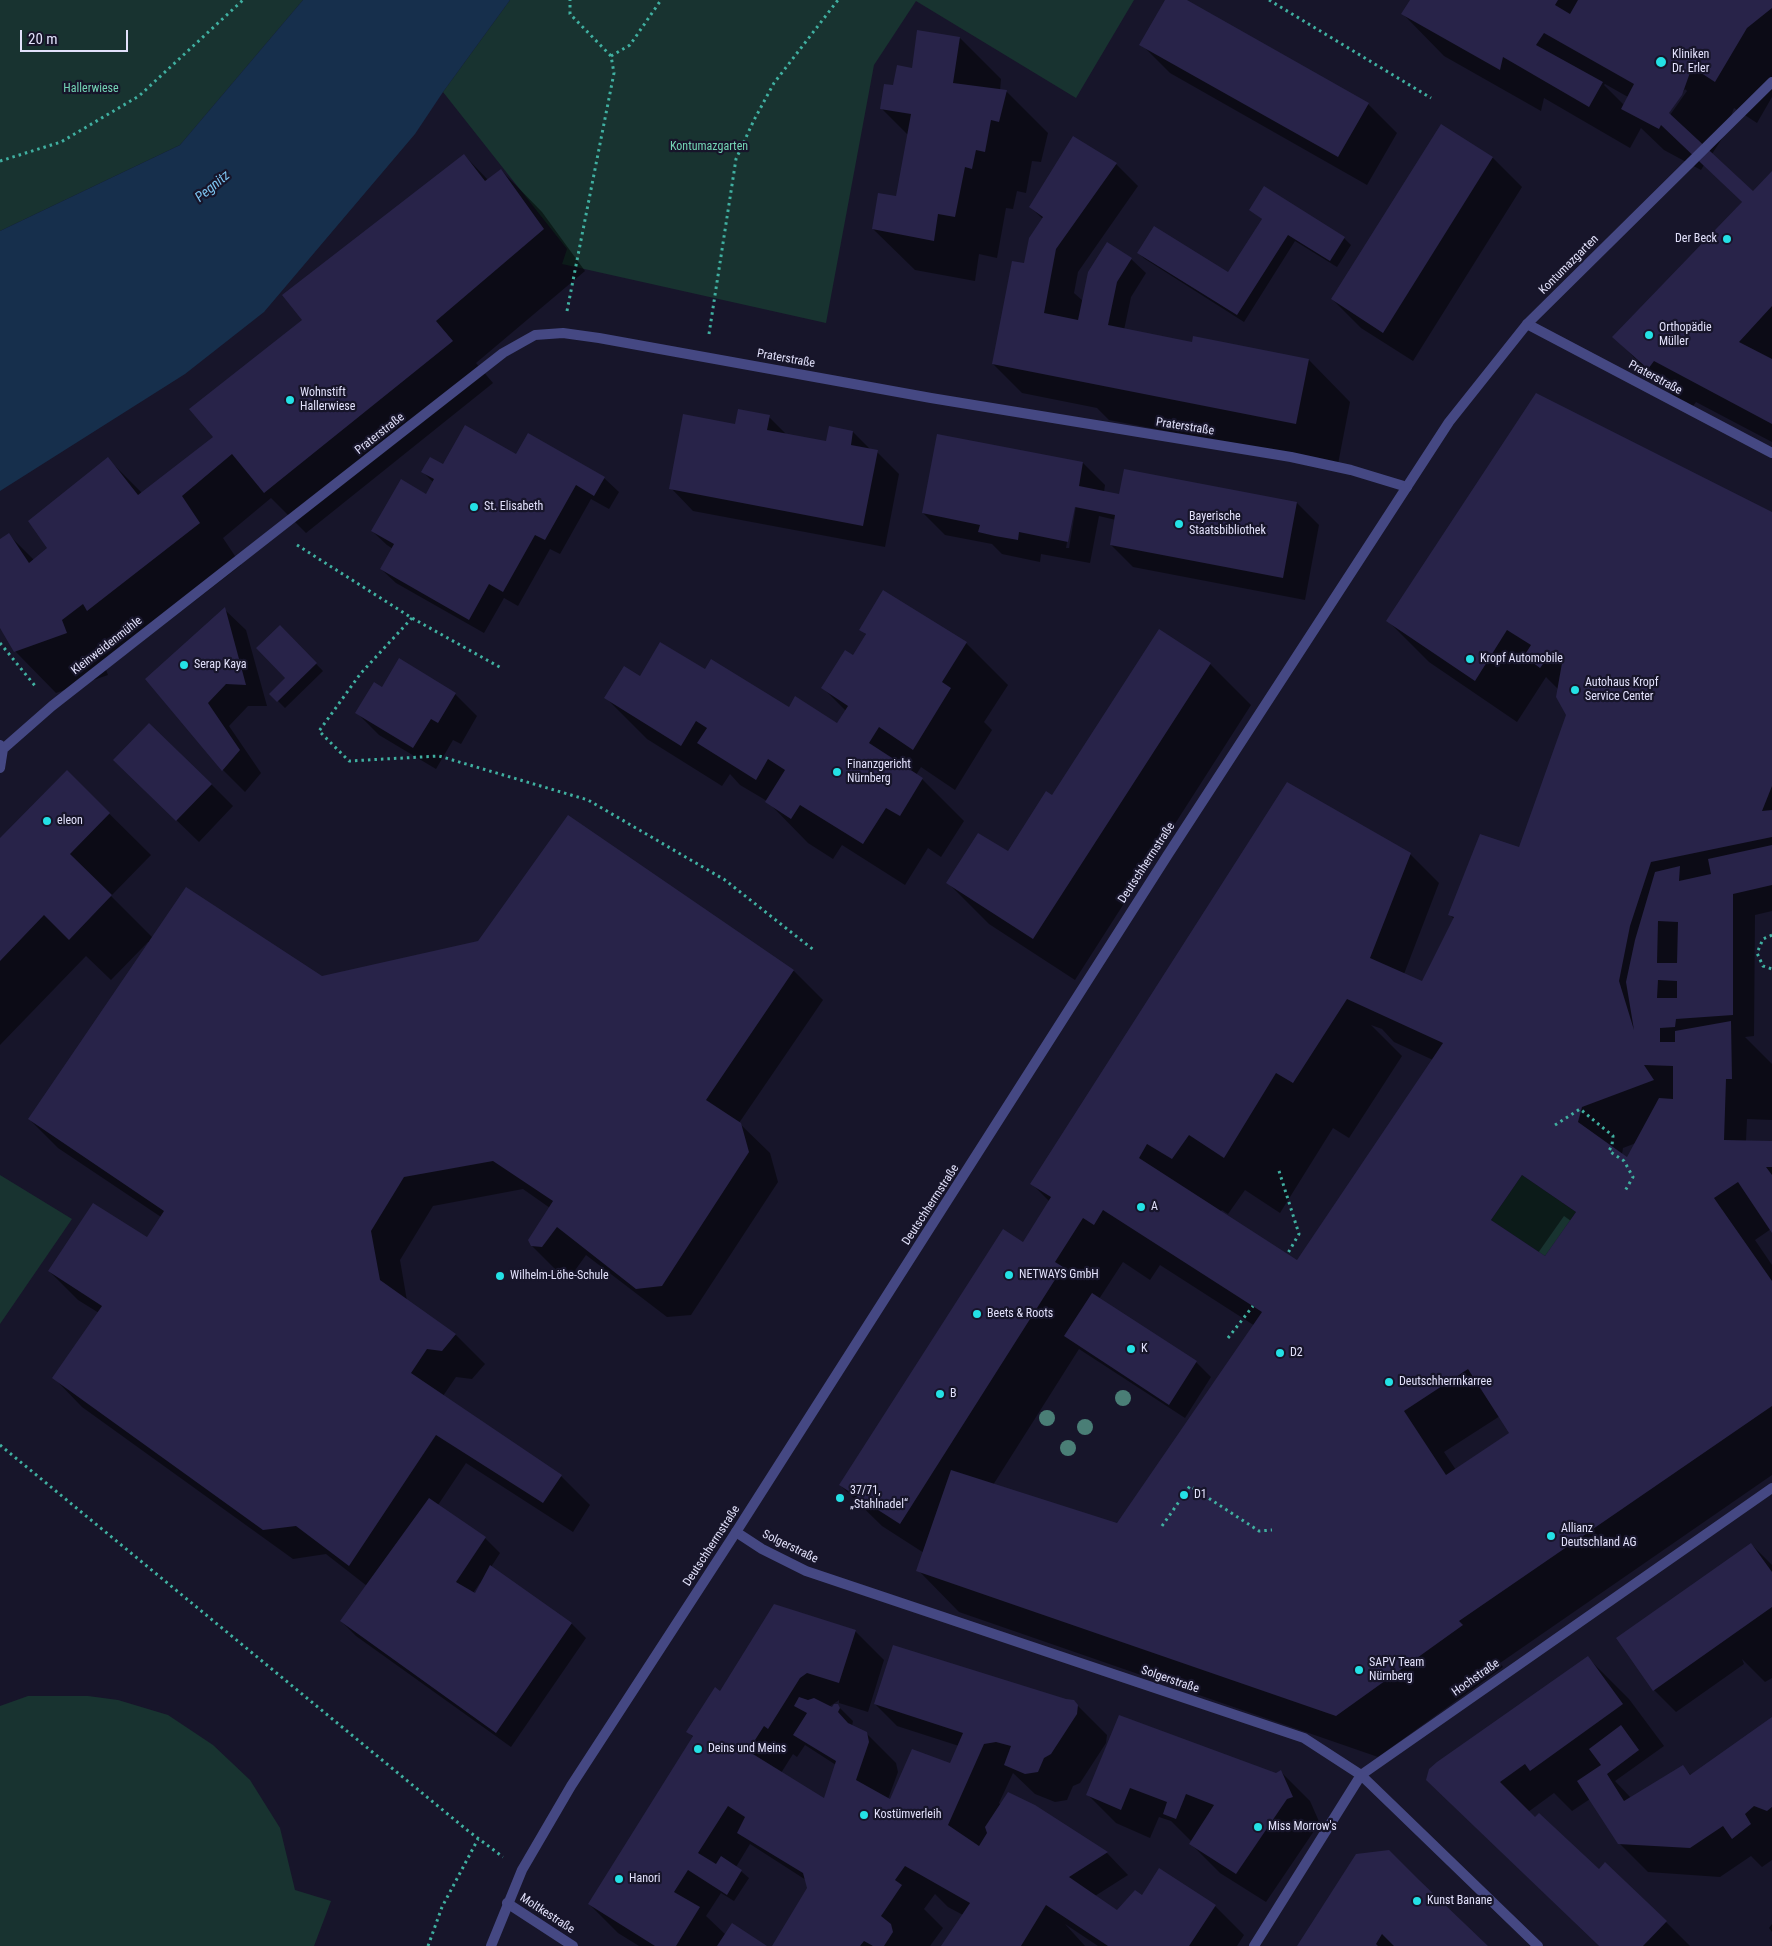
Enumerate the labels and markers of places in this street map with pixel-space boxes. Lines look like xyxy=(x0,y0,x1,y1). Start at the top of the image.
place label: Kliniken Dr. Erler xyxy=(1672,48,1709,76)
marker: Kliniken Dr. Erler xyxy=(1654,55,1668,69)
place label: Der Beck xyxy=(1675,232,1717,246)
marker: Der Beck xyxy=(1721,233,1733,245)
place label: Orthopädie Müller xyxy=(1659,321,1712,349)
marker: Orthopädie Müller xyxy=(1643,329,1655,341)
place label: Wohnstift Hallerwiese xyxy=(300,386,355,414)
marker: Wohnstift Hallerwiese xyxy=(284,394,296,406)
place label: St. Elisabeth xyxy=(484,500,543,514)
marker: St. Elisabeth xyxy=(468,501,480,513)
place label: Bayerische Staatsbibliothek xyxy=(1189,510,1266,538)
marker: Bayerische Staatsbibliothek xyxy=(1173,518,1185,530)
place label: Kropf Automobile xyxy=(1480,652,1563,666)
marker: Kropf Automobile xyxy=(1464,653,1476,665)
place label: Serap Kaya xyxy=(194,658,247,672)
marker: Serap Kaya xyxy=(178,659,190,671)
place label: Autohaus Kropf Service Center xyxy=(1585,676,1659,704)
marker: Autohaus Kropf Service Center xyxy=(1569,684,1581,696)
place label: Finanzgericht Nürnberg xyxy=(847,758,911,786)
marker: Finanzgericht Nürnberg xyxy=(831,766,843,778)
place label: eleon xyxy=(57,814,83,828)
marker: eleon xyxy=(41,815,53,827)
place label: A xyxy=(1151,1200,1158,1214)
marker: A xyxy=(1135,1201,1147,1213)
place label: NETWAYS GmbH xyxy=(1019,1268,1099,1282)
place label: Wilhelm-Löhe-Schule xyxy=(510,1269,609,1283)
marker: NETWAYS GmbH xyxy=(1003,1269,1015,1281)
marker: Wilhelm-Löhe-Schule xyxy=(494,1270,506,1282)
place label: Beets & Roots xyxy=(987,1307,1053,1321)
marker: Beets & Roots xyxy=(971,1308,983,1320)
place label: K xyxy=(1141,1342,1148,1356)
marker: K xyxy=(1125,1343,1137,1355)
place label: D2 xyxy=(1290,1346,1303,1360)
marker: D2 xyxy=(1274,1347,1286,1359)
place label: Deutschherrnkarree xyxy=(1399,1375,1492,1389)
marker: Deutschherrnkarree xyxy=(1383,1376,1395,1388)
place label: B xyxy=(950,1387,957,1401)
marker: B xyxy=(934,1388,946,1400)
place label: 37/71, „Stahlnadel“ xyxy=(850,1484,908,1512)
place label: D1 xyxy=(1194,1488,1207,1502)
marker: D1 xyxy=(1178,1489,1190,1501)
marker: 37/71, „Stahlnadel“ xyxy=(834,1492,846,1504)
place label: Allianz Deutschland AG xyxy=(1561,1522,1637,1550)
marker: Allianz Deutschland AG xyxy=(1545,1530,1557,1542)
place label: SAPV Team Nürnberg xyxy=(1369,1656,1424,1684)
marker: SAPV Team Nürnberg xyxy=(1353,1664,1365,1676)
place label: Deins und Meins xyxy=(708,1742,786,1756)
marker: Deins und Meins xyxy=(692,1743,704,1755)
place label: Kostümverleih xyxy=(874,1808,942,1822)
marker: Kostümverleih xyxy=(858,1809,870,1821)
place label: Miss Morrow's xyxy=(1268,1820,1337,1834)
marker: Miss Morrow's xyxy=(1252,1821,1264,1833)
place label: Hanori xyxy=(629,1872,660,1886)
marker: Hanori xyxy=(613,1873,625,1885)
place label: Kunst Banane xyxy=(1427,1894,1492,1908)
marker: Kunst Banane xyxy=(1411,1895,1423,1907)

